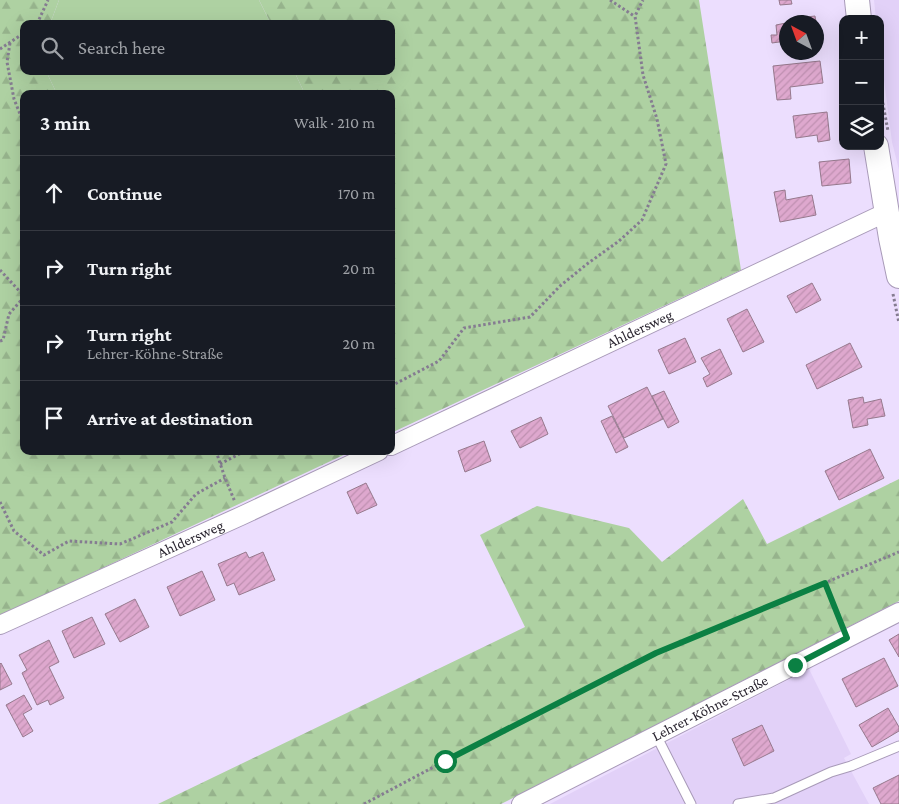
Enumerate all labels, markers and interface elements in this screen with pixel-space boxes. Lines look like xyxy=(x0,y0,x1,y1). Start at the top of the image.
north arrow xyxy=(779,15,824,60)
map controls xyxy=(839,15,884,150)
button: + xyxy=(839,15,884,60)
search box xyxy=(20,20,395,75)
icon: search xyxy=(38,34,66,62)
text: Search here xyxy=(78,37,165,58)
button: − xyxy=(839,60,884,105)
button: layers xyxy=(839,105,884,150)
text: 3 min xyxy=(40,111,90,135)
text: Walk · 210 m xyxy=(294,114,375,131)
icon: ahead xyxy=(40,179,68,207)
text: Continue xyxy=(87,183,162,204)
text: 170 m xyxy=(338,185,375,202)
icon: right xyxy=(40,254,68,282)
text: Turn right xyxy=(87,258,172,279)
text: 20 m xyxy=(342,260,375,277)
street label: Ahldersweg xyxy=(604,306,676,351)
text: Turn right xyxy=(87,324,172,345)
icon: right xyxy=(40,329,68,357)
text: 20 m xyxy=(342,335,375,352)
text: Lehrer-Köhne-Straße xyxy=(87,345,223,362)
icon: arrive xyxy=(40,404,68,432)
text: Arrive at destination xyxy=(87,408,253,429)
street label: Ahldersweg xyxy=(155,517,226,561)
route end xyxy=(784,654,807,677)
street label: Lehrer-Köhne-Straße xyxy=(649,672,771,744)
route start xyxy=(434,750,457,773)

